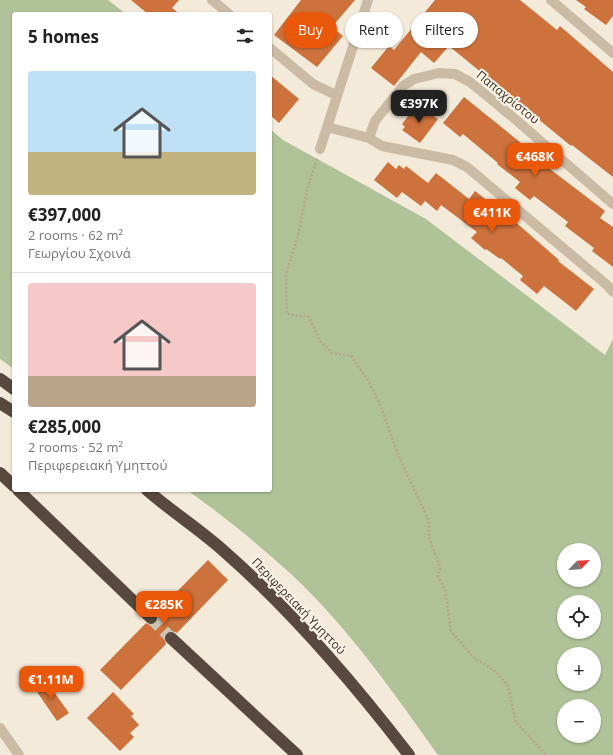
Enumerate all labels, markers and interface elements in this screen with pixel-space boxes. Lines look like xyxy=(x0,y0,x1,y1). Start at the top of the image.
chip: Buy xyxy=(284,12,337,48)
chip: Rent xyxy=(345,12,403,48)
chip: Filters xyxy=(411,12,478,48)
text: 5 homes xyxy=(28,25,99,48)
icon: filters xyxy=(234,25,256,47)
street label: Παπαχρίστου xyxy=(473,66,543,128)
pin: €397K xyxy=(391,90,447,124)
text: €397K xyxy=(400,94,438,112)
icon: home xyxy=(106,97,178,169)
pin: €468K xyxy=(507,143,563,177)
text: €468K xyxy=(516,147,554,165)
pin: €411K xyxy=(464,199,520,233)
text: €397,000 xyxy=(28,203,101,226)
text: €411K xyxy=(473,203,511,221)
text: 2 rooms · 62 m² xyxy=(28,226,123,244)
text: Γεωργίου Σχοινά xyxy=(28,244,131,262)
icon: home xyxy=(106,309,178,381)
text: €285,000 xyxy=(28,415,101,438)
text: 2 rooms · 52 m² xyxy=(28,438,123,456)
text: Περιφερειακή Υμηττού xyxy=(28,456,167,474)
north arrow xyxy=(557,543,601,587)
map controls xyxy=(557,543,601,743)
street label: Περιφερειακή Υμηττού xyxy=(248,554,350,658)
pin: €285K xyxy=(136,591,192,625)
text: €285K xyxy=(145,595,183,613)
button: locate xyxy=(557,595,601,639)
button: + xyxy=(557,647,601,691)
pin: €1.11M xyxy=(18,666,84,700)
text: €1.11M xyxy=(28,670,74,688)
button: − xyxy=(557,699,601,743)

